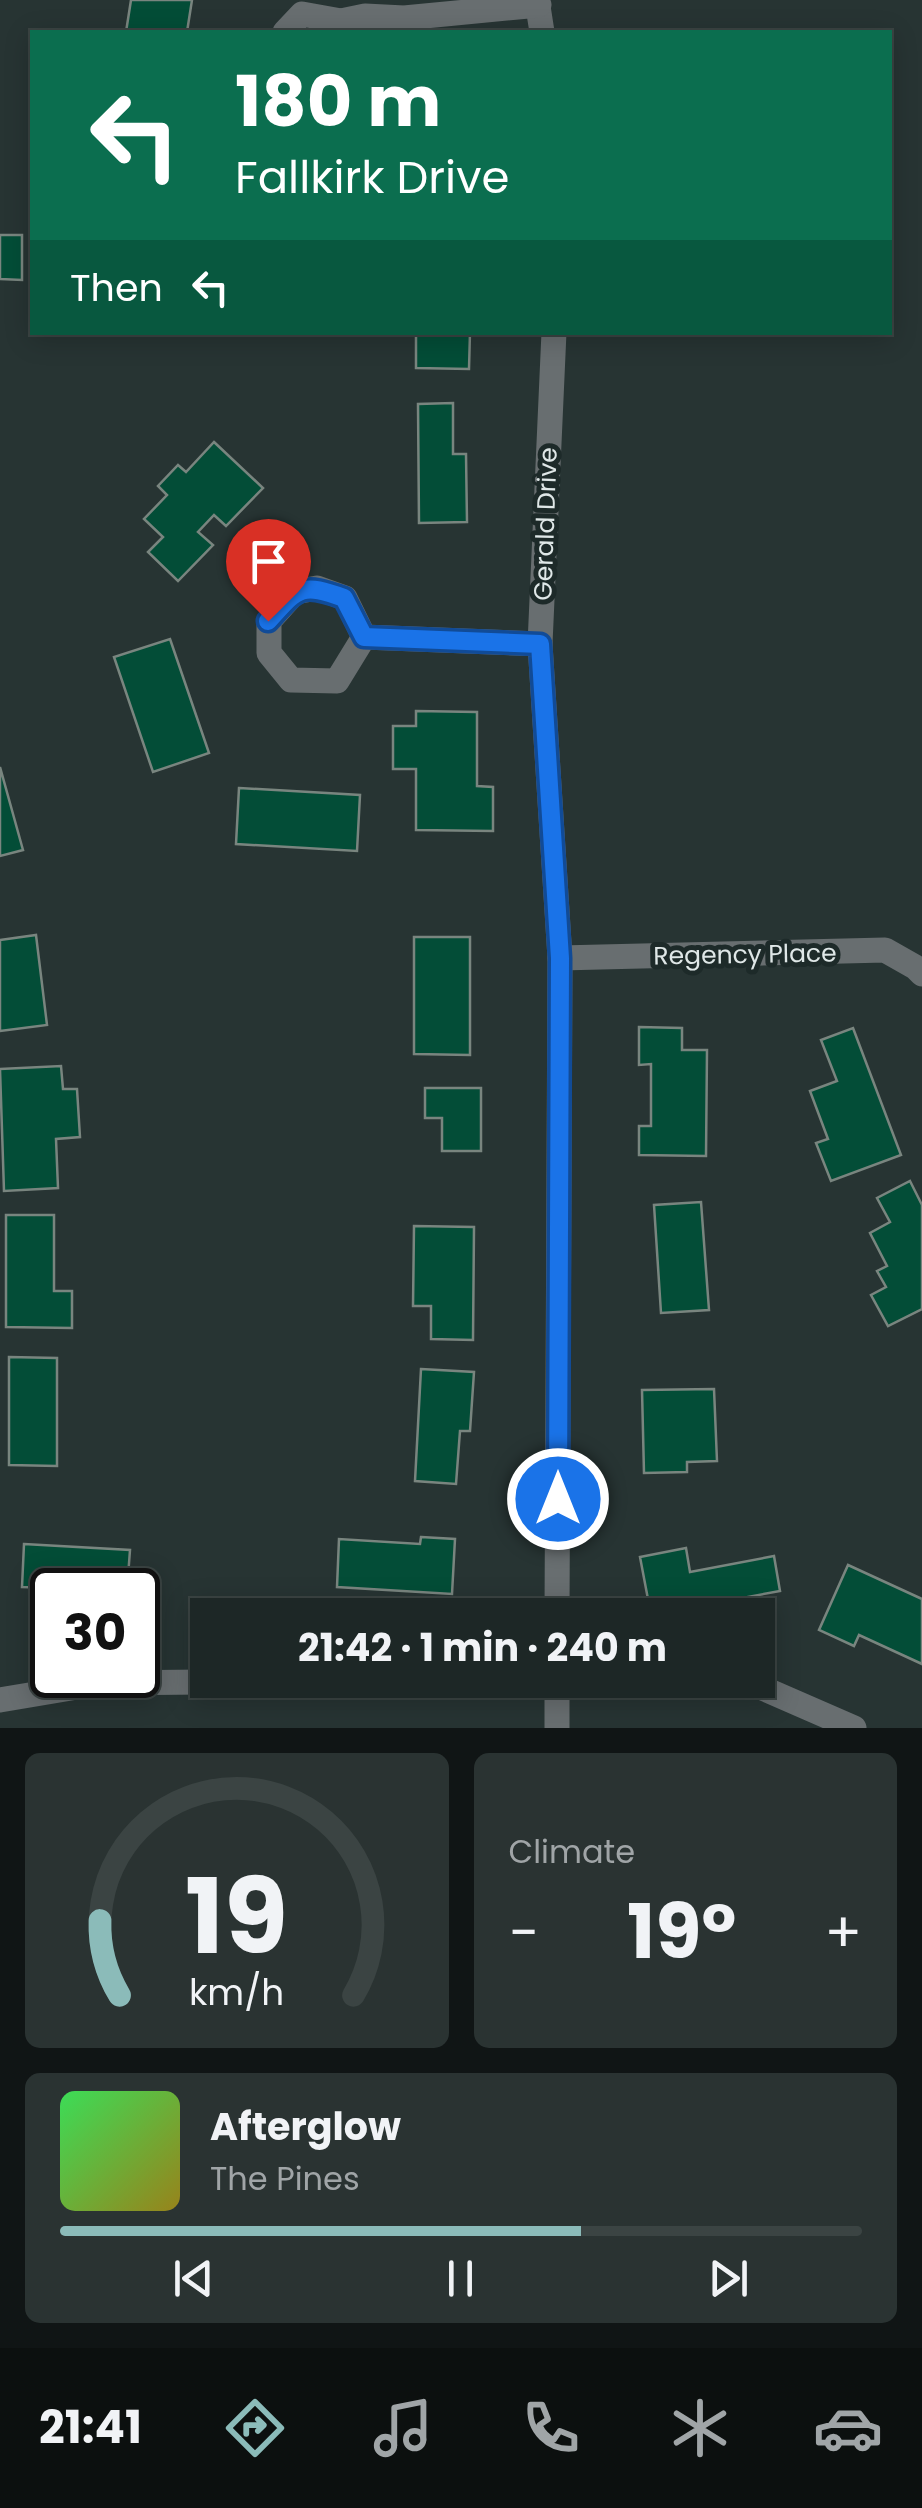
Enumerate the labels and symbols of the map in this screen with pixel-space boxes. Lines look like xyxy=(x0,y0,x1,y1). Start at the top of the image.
street label: Gerald Drive xyxy=(525,447,566,601)
pin xyxy=(226,519,311,622)
street label: Regency Place xyxy=(653,935,837,974)
position arrow xyxy=(506,1447,610,1551)
speed limit sign: 30 xyxy=(30,1568,160,1698)

